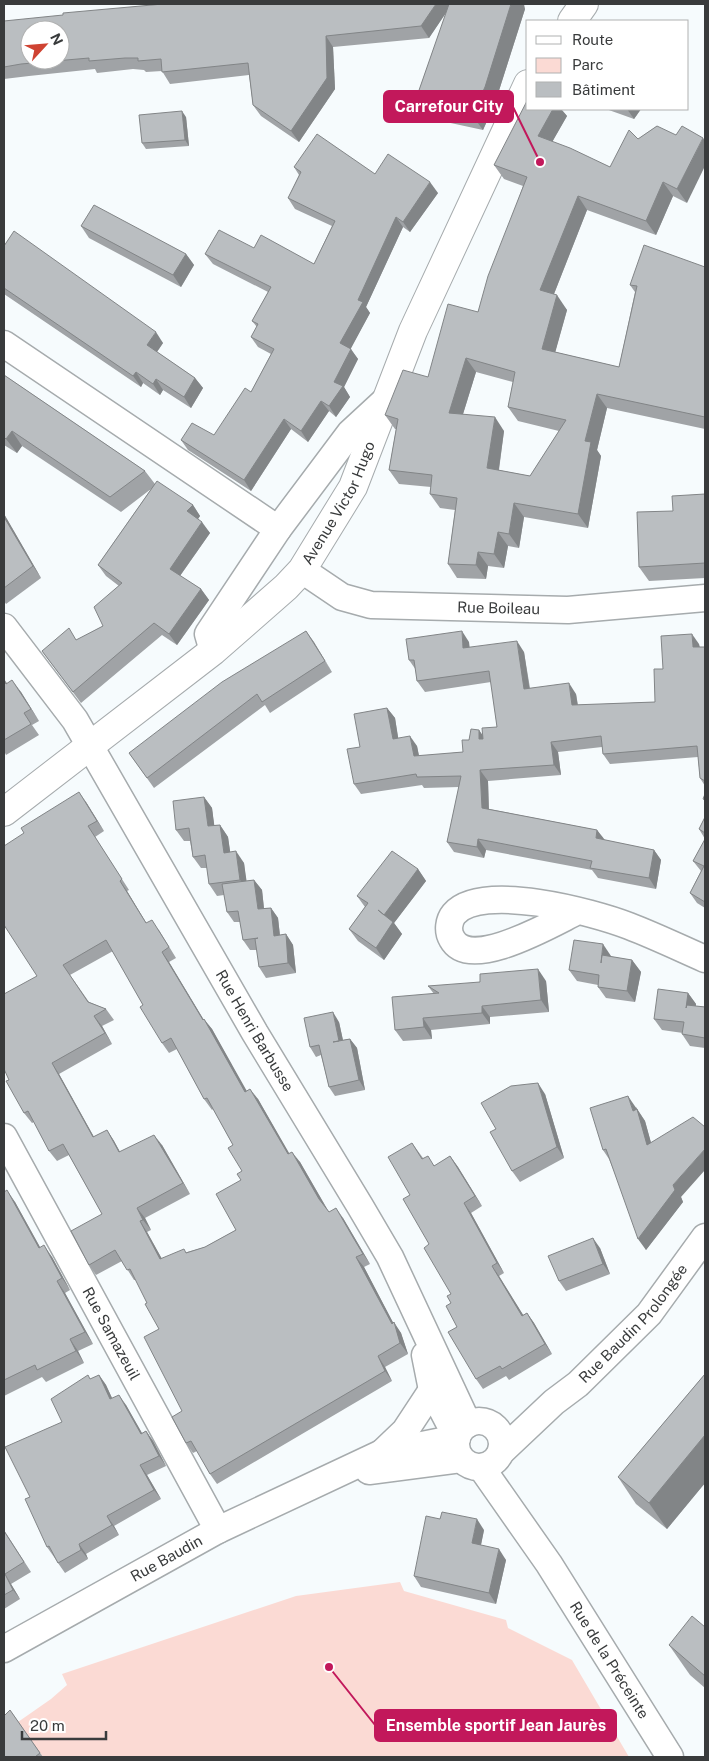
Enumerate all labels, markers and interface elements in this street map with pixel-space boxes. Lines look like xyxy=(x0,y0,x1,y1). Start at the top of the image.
north arrow xyxy=(20,20,70,70)
legend xyxy=(526,20,689,110)
text: N xyxy=(47,31,66,48)
text: Route xyxy=(572,31,613,48)
text: Parc xyxy=(572,56,604,73)
text: Bâtiment xyxy=(572,81,635,98)
callout: Carrefour City xyxy=(384,91,513,122)
text: Carrefour City xyxy=(394,97,504,116)
street label: Avenue Victor Hugo xyxy=(298,439,378,568)
street label: Rue Boileau xyxy=(457,598,540,617)
street label: Rue Henri Barbusse xyxy=(213,967,297,1094)
street label: Rue Baudin Prolongée xyxy=(575,1261,691,1386)
street label: Rue Samazeuil xyxy=(79,1284,144,1383)
street label: Rue Baudin xyxy=(127,1531,205,1585)
street label: Rue de la Préceinte xyxy=(567,1598,653,1722)
scale bar xyxy=(22,1708,106,1740)
callout: Ensemble sportif Jean Jaurès xyxy=(375,1710,616,1741)
text: Ensemble sportif Jean Jaurès xyxy=(386,1716,606,1735)
text: 20 m xyxy=(30,1717,65,1734)

